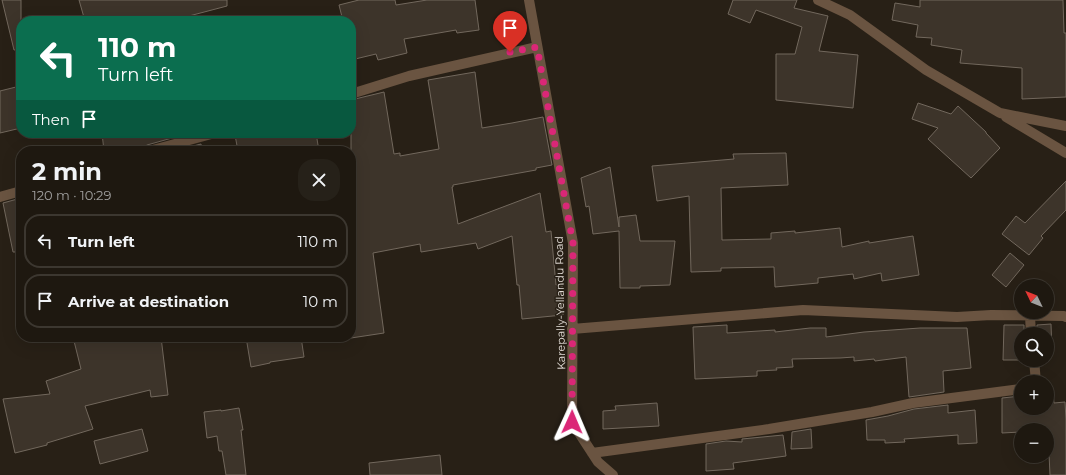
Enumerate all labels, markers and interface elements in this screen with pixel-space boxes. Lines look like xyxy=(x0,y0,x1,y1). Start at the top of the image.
pin xyxy=(493,11,527,52)
icon: arrive xyxy=(499,17,521,39)
text: 110 m xyxy=(98,30,176,64)
icon: left xyxy=(32,32,84,84)
text: Turn left xyxy=(98,64,173,86)
icon: arrive xyxy=(78,108,100,130)
text: Then xyxy=(32,110,70,129)
text: 2 min xyxy=(32,157,102,186)
button: close xyxy=(298,159,340,201)
text: 120 m · 10:29 xyxy=(32,187,111,203)
icon: left xyxy=(34,230,56,252)
text: Turn left xyxy=(68,232,135,251)
text: 110 m xyxy=(297,232,338,251)
street label: Karepally-Yellandu Road xyxy=(552,236,568,370)
north arrow xyxy=(1014,279,1054,319)
map controls xyxy=(1014,279,1054,463)
icon: arrive xyxy=(34,290,56,312)
text: Arrive at destination xyxy=(68,292,229,311)
text: 10 m xyxy=(303,292,338,311)
button: search xyxy=(1014,327,1054,367)
button: + xyxy=(1014,375,1054,415)
position arrow xyxy=(551,401,593,443)
button: − xyxy=(1014,423,1054,463)

